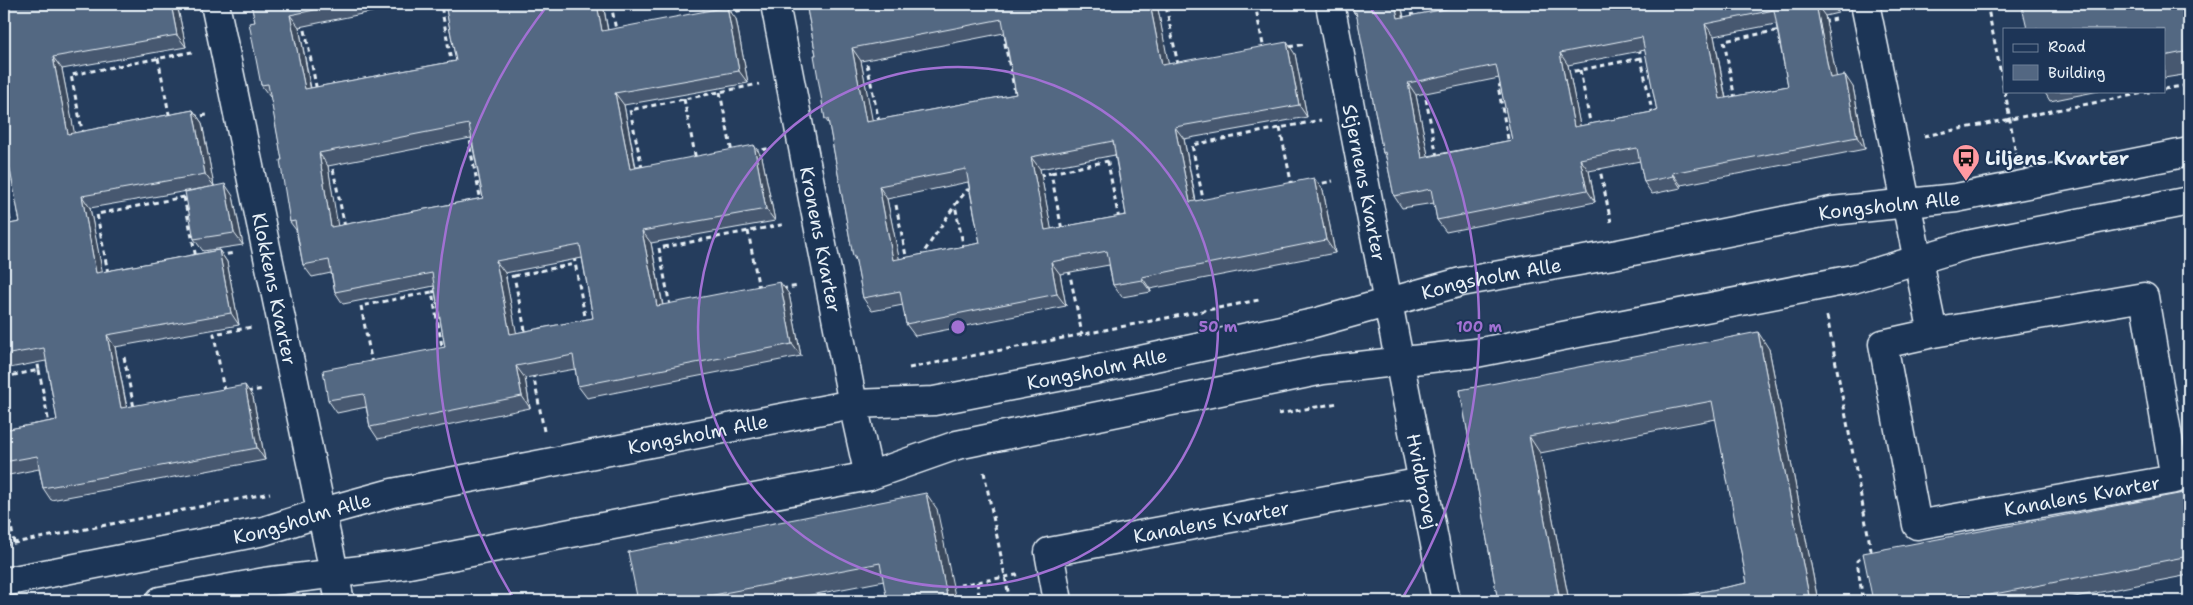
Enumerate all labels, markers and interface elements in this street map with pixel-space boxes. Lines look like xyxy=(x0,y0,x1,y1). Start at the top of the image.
legend xyxy=(2003,28,2166,92)
text: Road xyxy=(2048,37,2086,57)
text: Building xyxy=(2048,63,2105,83)
street label: Stjernens Kvarter xyxy=(1337,102,1392,263)
bus stop icon: Liljens Kvarter xyxy=(1951,143,1981,182)
place label: Liljens Kvarter xyxy=(1985,146,2129,171)
street label: Kronens Kvarter xyxy=(794,164,847,315)
street label: Kongsholm Alle xyxy=(1816,186,1961,226)
street label: Klokkens Kvarter xyxy=(246,210,302,367)
street label: Kongsholm Alle xyxy=(1418,252,1563,305)
text: 50 m xyxy=(1199,317,1238,337)
text: 100 m xyxy=(1456,317,1502,337)
centre of rings xyxy=(949,318,967,336)
street label: Kongsholm Alle xyxy=(1025,343,1169,396)
street label: Kongsholm Alle xyxy=(626,409,770,460)
street label: Hvidbrovej xyxy=(1401,431,1444,531)
street label: Kanalens Kvarter xyxy=(2002,470,2162,522)
street label: Kongsholm Alle xyxy=(231,487,374,550)
street label: Kanalens Kvarter xyxy=(1131,495,1292,549)

